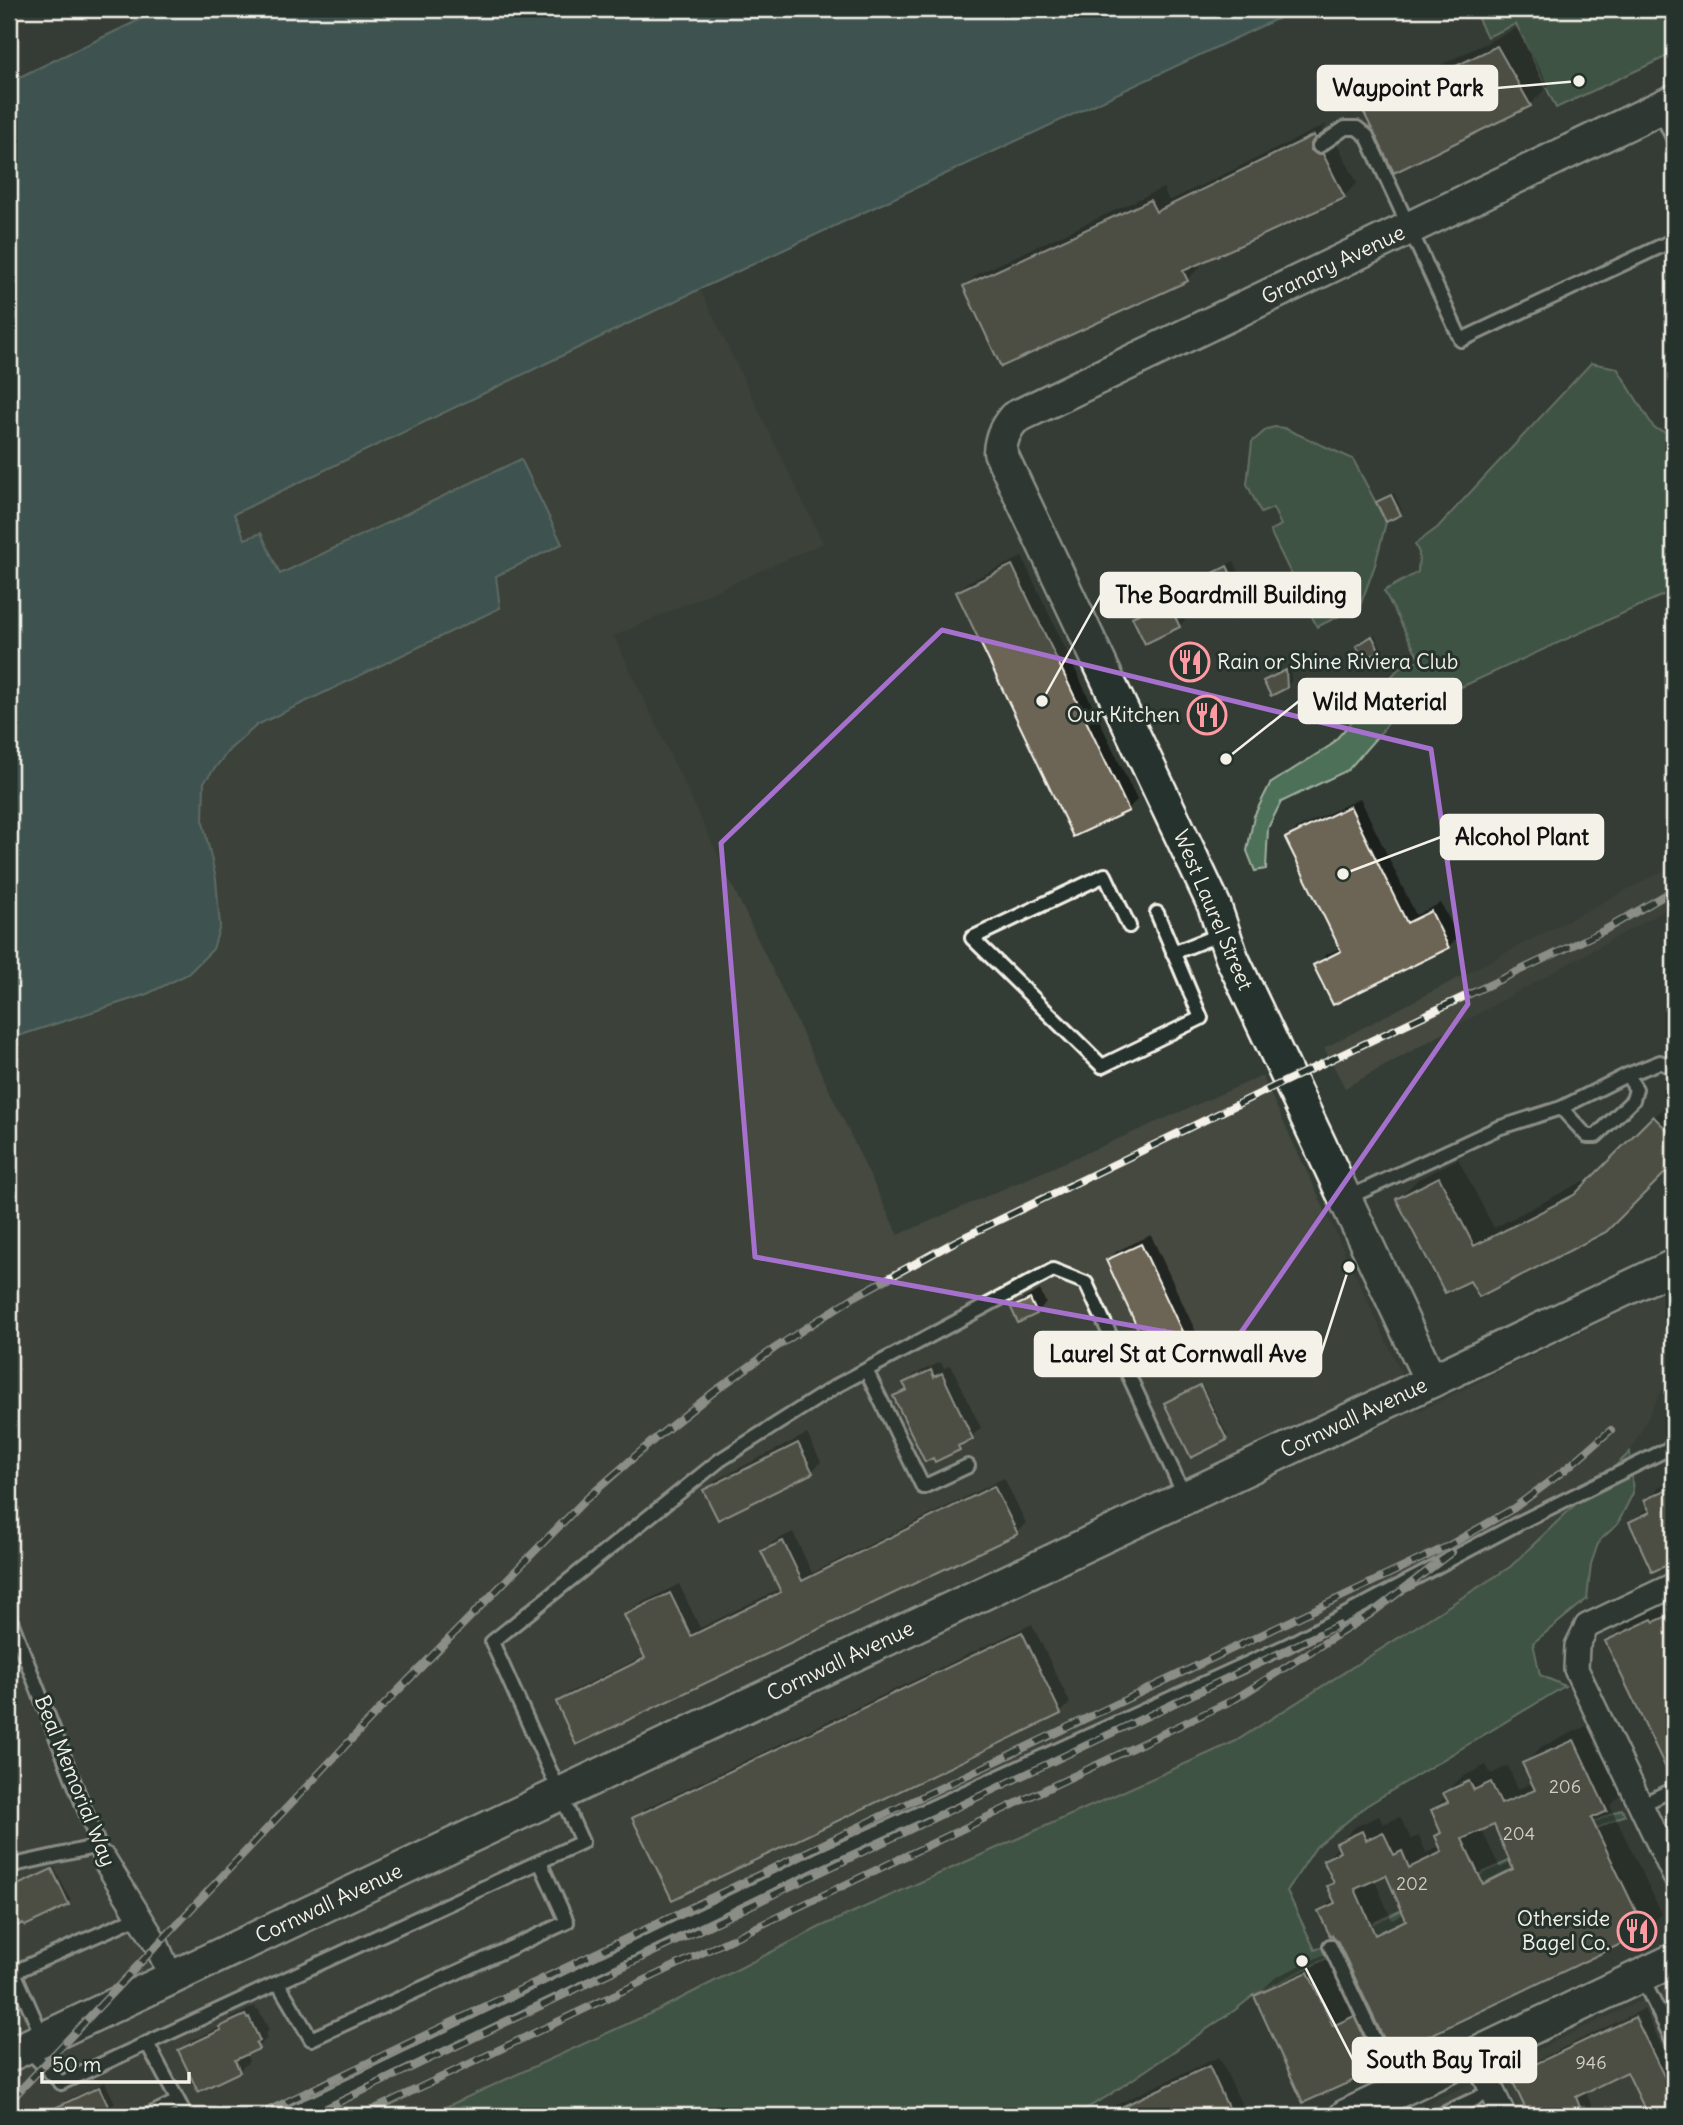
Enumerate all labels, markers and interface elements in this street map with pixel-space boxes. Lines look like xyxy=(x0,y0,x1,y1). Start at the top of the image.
callout: Waypoint Park xyxy=(1318,66,1497,110)
text: Waypoint Park xyxy=(1332,73,1484,102)
street label: Granary Avenue xyxy=(1257,218,1409,310)
callout: The Boardmill Building xyxy=(1101,573,1360,617)
text: The Boardmill Building xyxy=(1115,580,1347,609)
restaurant icon: Rain or Shine Riviera Club xyxy=(1169,641,1211,683)
place label: Rain or Shine Riviera Club xyxy=(1217,648,1458,675)
callout: Wild Material xyxy=(1299,679,1461,723)
text: Wild Material xyxy=(1313,687,1447,716)
restaurant icon: Our Kitchen xyxy=(1186,694,1228,736)
place label: Our Kitchen xyxy=(1067,701,1180,728)
callout: Alcohol Plant xyxy=(1441,815,1603,859)
text: Alcohol Plant xyxy=(1455,822,1589,851)
street label: West Laurel Street xyxy=(1167,826,1259,994)
callout: Laurel St at Cornwall Ave xyxy=(1035,1332,1321,1376)
text: Laurel St at Cornwall Ave xyxy=(1049,1339,1307,1368)
street label: Cornwall Avenue xyxy=(1276,1371,1431,1464)
street label: Cornwall Avenue xyxy=(762,1614,918,1707)
street label: Beal Memorial Way xyxy=(29,1691,122,1870)
house number: 206 xyxy=(1549,1775,1581,1798)
house number: 204 xyxy=(1503,1822,1535,1845)
street label: Cornwall Avenue xyxy=(251,1857,406,1949)
house number: 202 xyxy=(1396,1872,1428,1895)
place label: Otherside Bagel Co. xyxy=(1517,1905,1610,1956)
restaurant icon: Otherside Bagel Co. xyxy=(1616,1910,1658,1952)
callout: South Bay Trail xyxy=(1353,2038,1536,2082)
scale bar xyxy=(42,2041,189,2085)
text: South Bay Trail xyxy=(1366,2045,1522,2074)
text: 50 m xyxy=(52,2051,101,2078)
house number: 946 xyxy=(1575,2051,1607,2074)

